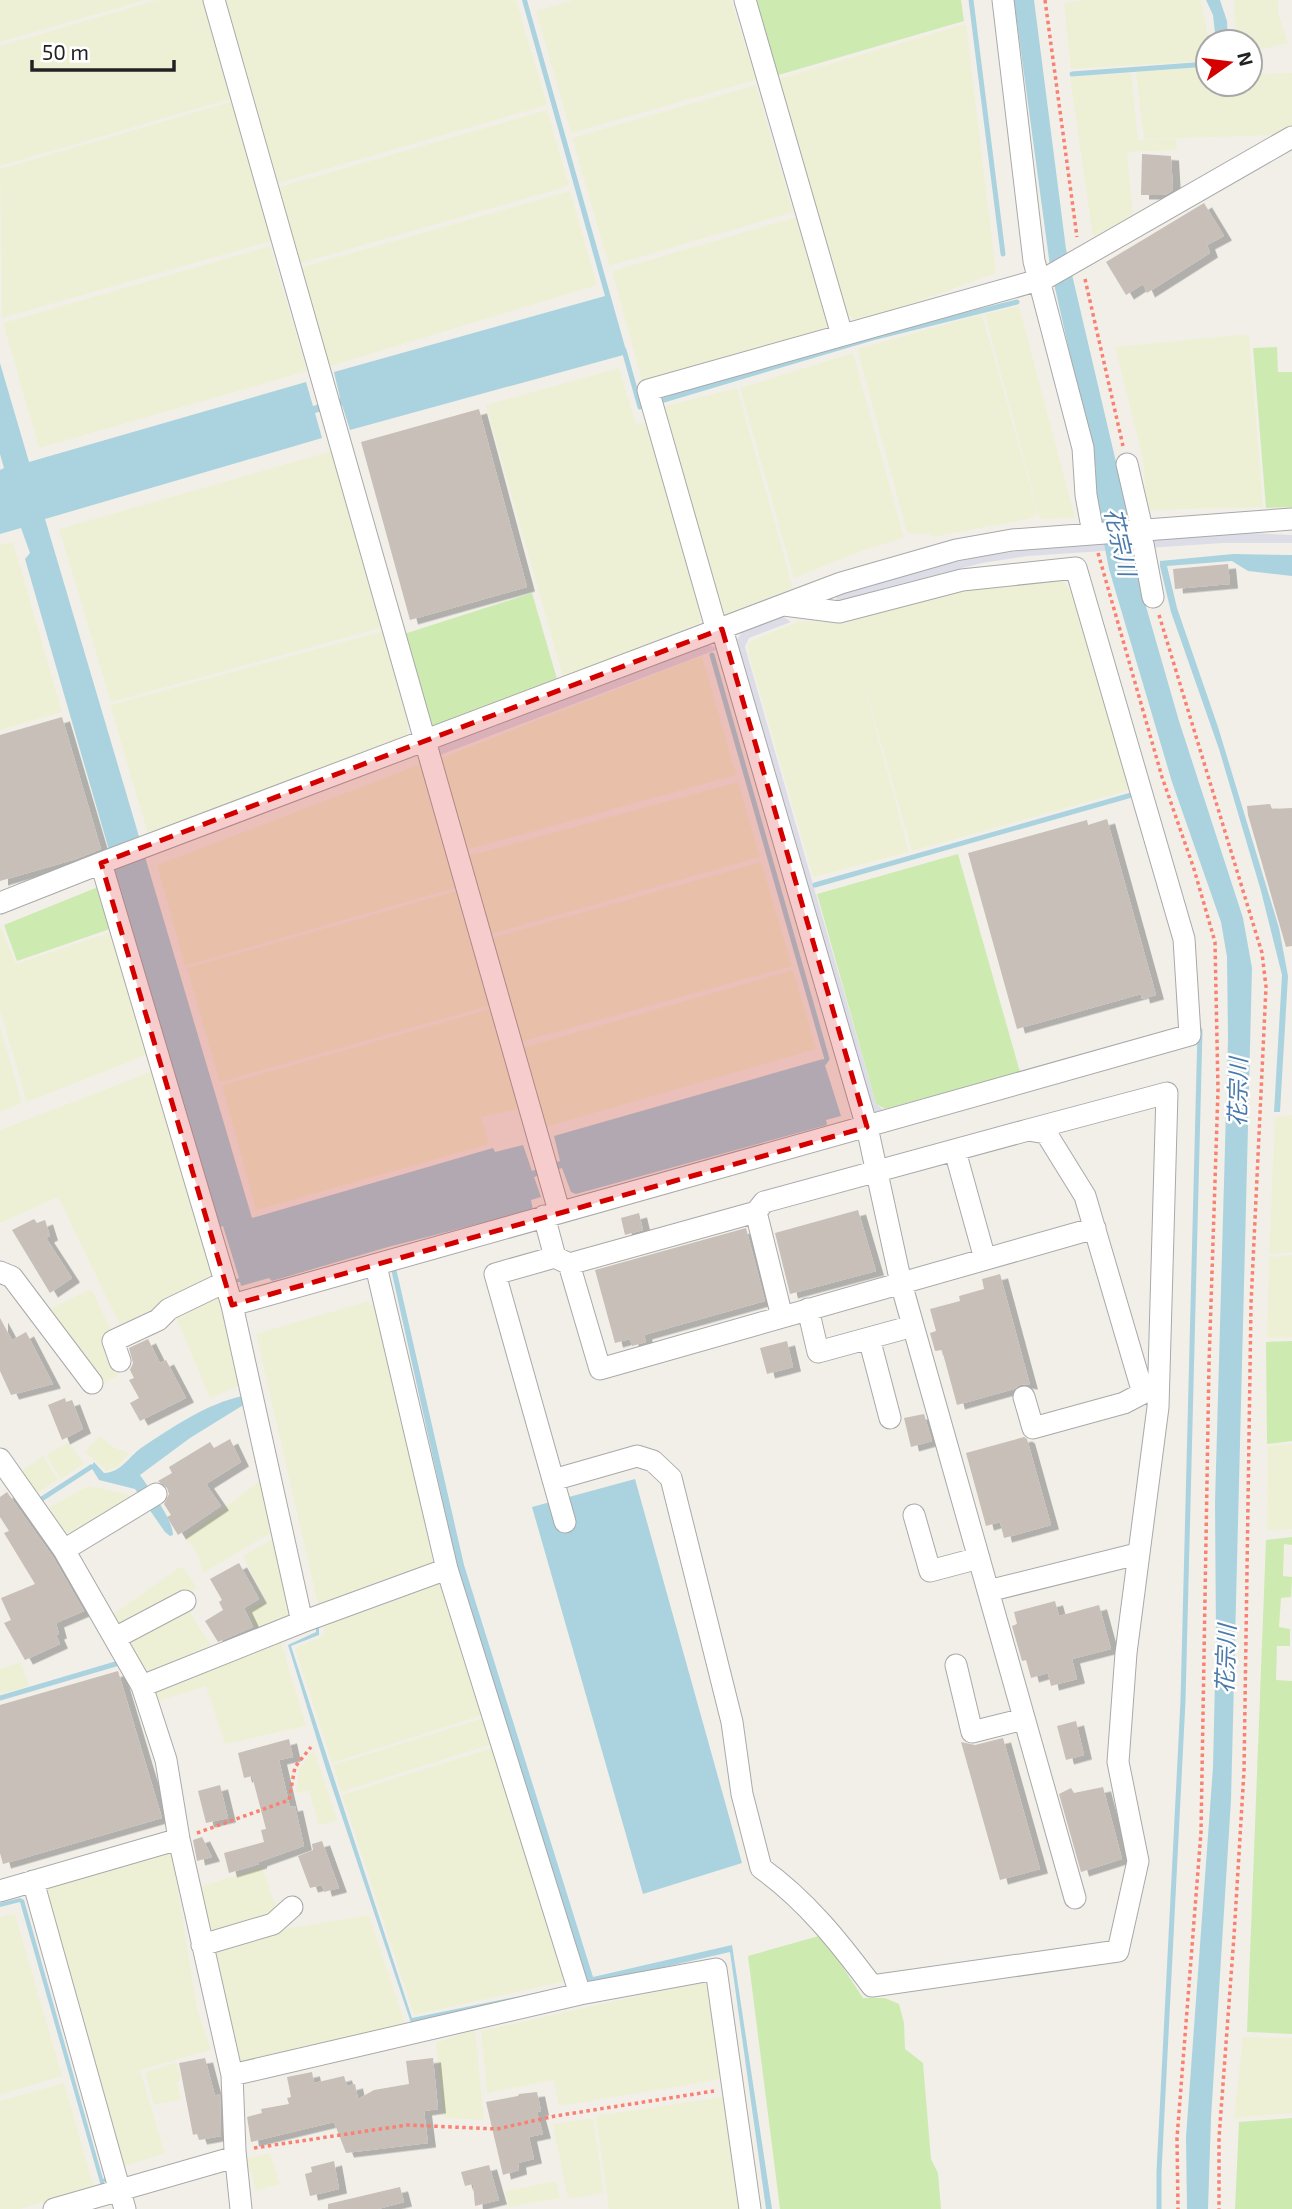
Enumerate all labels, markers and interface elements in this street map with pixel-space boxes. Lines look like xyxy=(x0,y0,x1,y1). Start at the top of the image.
scale bar xyxy=(32,28,173,72)
north arrow xyxy=(1194,28,1264,98)
text: 50 m xyxy=(42,39,89,64)
text: N xyxy=(1233,49,1259,68)
water label: 花宗川 xyxy=(1100,505,1143,581)
water label: 花宗川 xyxy=(1222,1054,1252,1127)
water label: 花宗川 xyxy=(1210,1621,1240,1694)

